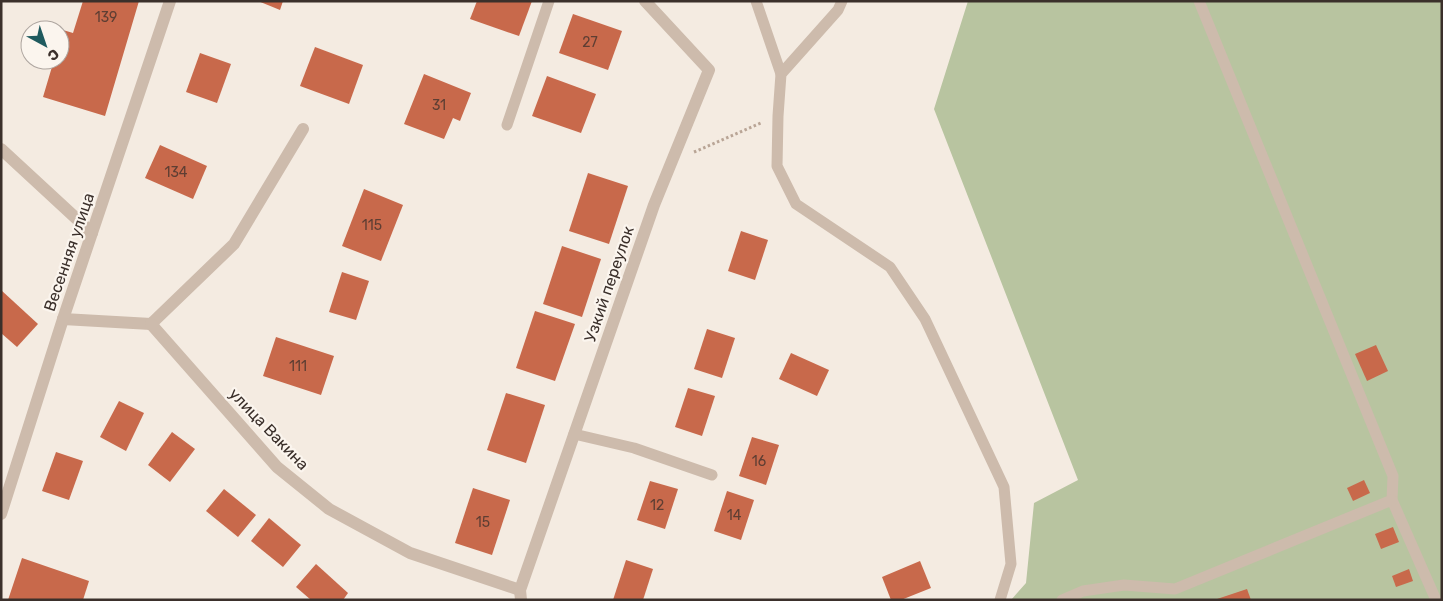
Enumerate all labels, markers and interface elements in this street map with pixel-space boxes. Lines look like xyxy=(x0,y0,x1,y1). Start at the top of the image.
house number: 139 xyxy=(95,9,117,26)
north arrow xyxy=(20,20,70,70)
house number: 27 xyxy=(582,34,598,51)
text: С xyxy=(44,45,62,64)
house number: 31 xyxy=(432,97,446,114)
house number: 134 xyxy=(164,164,188,181)
street label: Весенняя улица xyxy=(40,190,98,314)
house number: 115 xyxy=(362,217,382,234)
street label: Узкий переулок xyxy=(580,223,638,345)
house number: 111 xyxy=(289,358,307,375)
street label: улица Вакина xyxy=(225,384,313,474)
house number: 16 xyxy=(752,453,766,470)
house number: 12 xyxy=(650,497,664,514)
house number: 14 xyxy=(727,507,742,524)
house number: 15 xyxy=(476,514,490,531)

